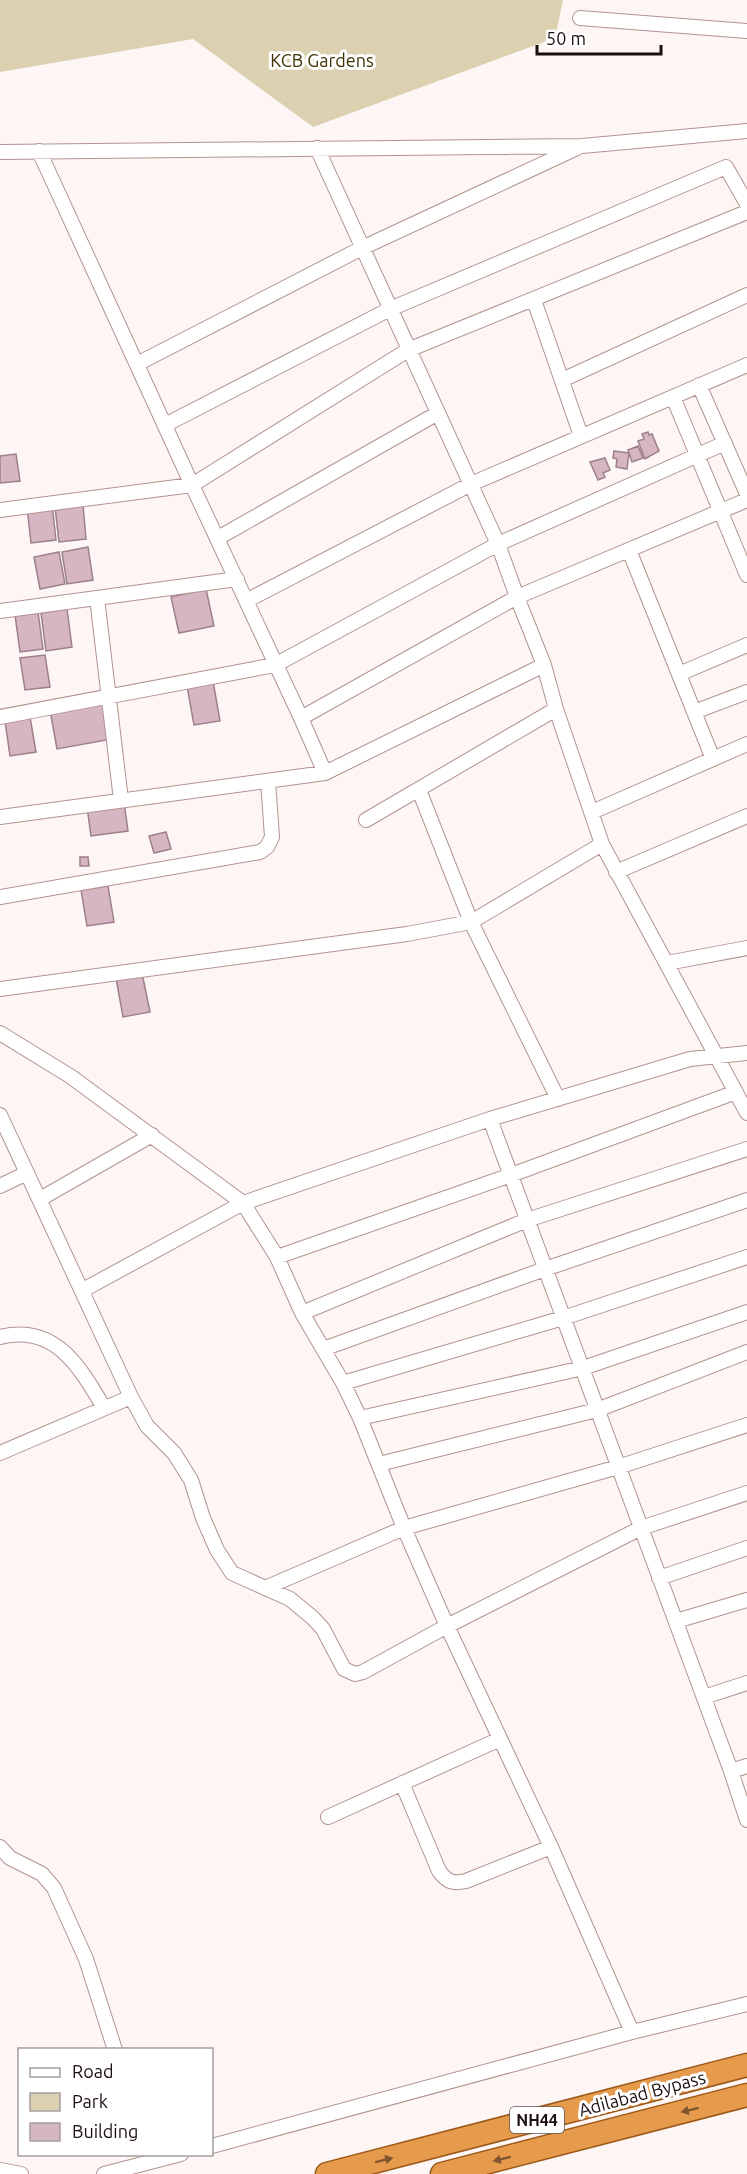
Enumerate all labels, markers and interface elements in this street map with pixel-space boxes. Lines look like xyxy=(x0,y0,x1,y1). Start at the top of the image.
scale bar xyxy=(537,18,662,56)
text: 50 m xyxy=(546,28,586,48)
park label: KCB Gardens xyxy=(270,50,374,70)
legend xyxy=(18,2048,213,2156)
text: Road xyxy=(72,2061,114,2081)
street label: Adilabad Bypass xyxy=(576,2066,708,2120)
text: Park xyxy=(72,2091,108,2111)
one-way arrow xyxy=(681,2106,699,2115)
road number: NH44 xyxy=(510,2107,564,2133)
text: Building xyxy=(72,2121,138,2141)
one-way arrow xyxy=(375,2154,393,2164)
one-way arrow xyxy=(492,2154,511,2164)

